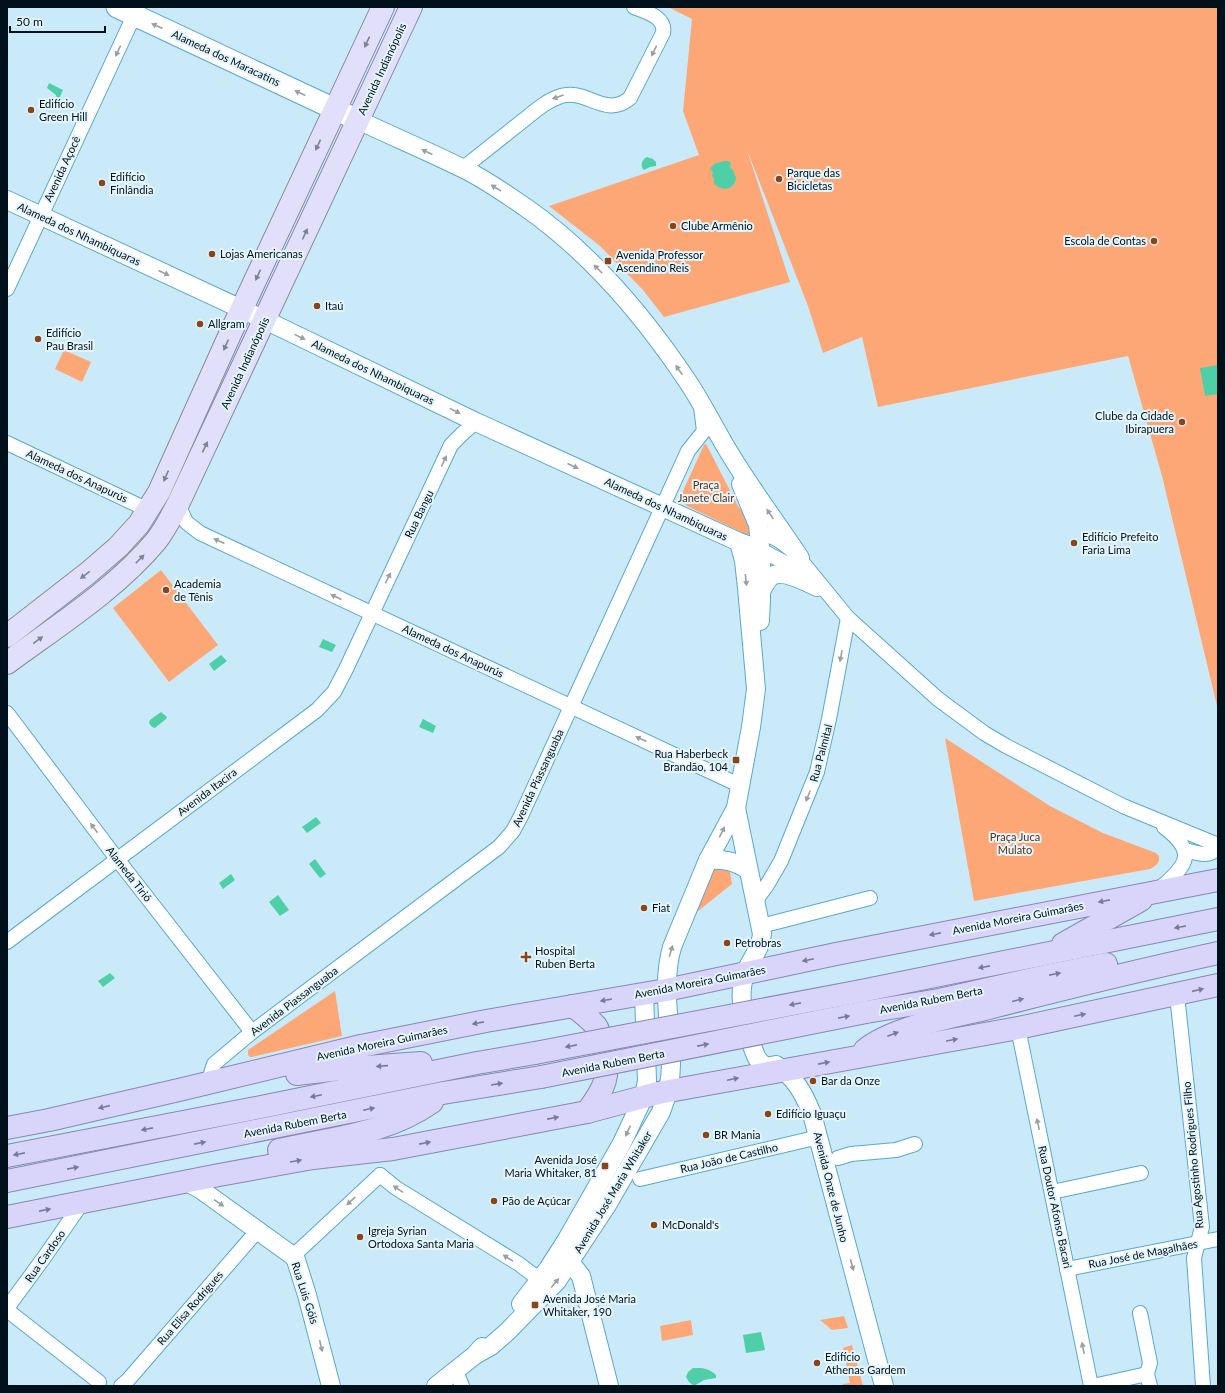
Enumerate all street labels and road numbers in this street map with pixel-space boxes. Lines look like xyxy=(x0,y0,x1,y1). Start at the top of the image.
street label: Avenida Indianópolis xyxy=(355,21,409,117)
street label: Alameda dos Maracatins xyxy=(170,27,283,88)
street label: Avenida Açocê xyxy=(41,134,82,204)
street label: Alameda dos Nhambiquaras xyxy=(16,199,143,268)
street label: Avenida Indianópolis xyxy=(218,315,272,411)
street label: Alameda dos Nhambiquaras xyxy=(310,336,437,407)
street label: Alameda dos Anapurús xyxy=(24,446,130,505)
street label: Alameda dos Nhambiquaras xyxy=(603,474,730,543)
street label: Rua Bangu xyxy=(401,488,436,540)
street label: Alameda dos Anapurús xyxy=(400,621,506,680)
street label: Rua Palmital xyxy=(807,723,834,783)
street label: Avenida Piassanguaba xyxy=(509,727,566,829)
street label: Avenida Itacira xyxy=(174,765,239,818)
street label: Alameda Tirió xyxy=(104,844,155,904)
street label: Avenida Moreira Guimarães xyxy=(951,898,1085,937)
street label: Avenida Moreira Guimarães xyxy=(633,962,767,1001)
street label: Avenida Piassanguaba xyxy=(247,963,340,1038)
street label: Avenida Rubem Berta xyxy=(878,983,983,1016)
street label: Avenida Moreira Guimarães xyxy=(315,1022,449,1063)
street label: Avenida Rubem Berta xyxy=(560,1046,665,1079)
street label: Rua Agostinho Rodrigues Filho xyxy=(1180,1081,1205,1229)
street label: Avenida Rubem Berta xyxy=(242,1107,347,1140)
street label: Avenida José Maria Whitaker xyxy=(571,1128,654,1255)
street label: Avenida Onze de Junho xyxy=(811,1130,852,1244)
street label: Rua João de Castilho xyxy=(679,1140,779,1175)
street label: Rua Doutor Afonso Bacari xyxy=(1036,1144,1075,1270)
street label: Rua Cardoso xyxy=(22,1227,67,1284)
street label: Rua José de Magalhães xyxy=(1087,1236,1199,1270)
street label: Rua Luis Góis xyxy=(289,1260,322,1326)
street label: Rua Elisa Rodrigues xyxy=(154,1268,225,1347)

